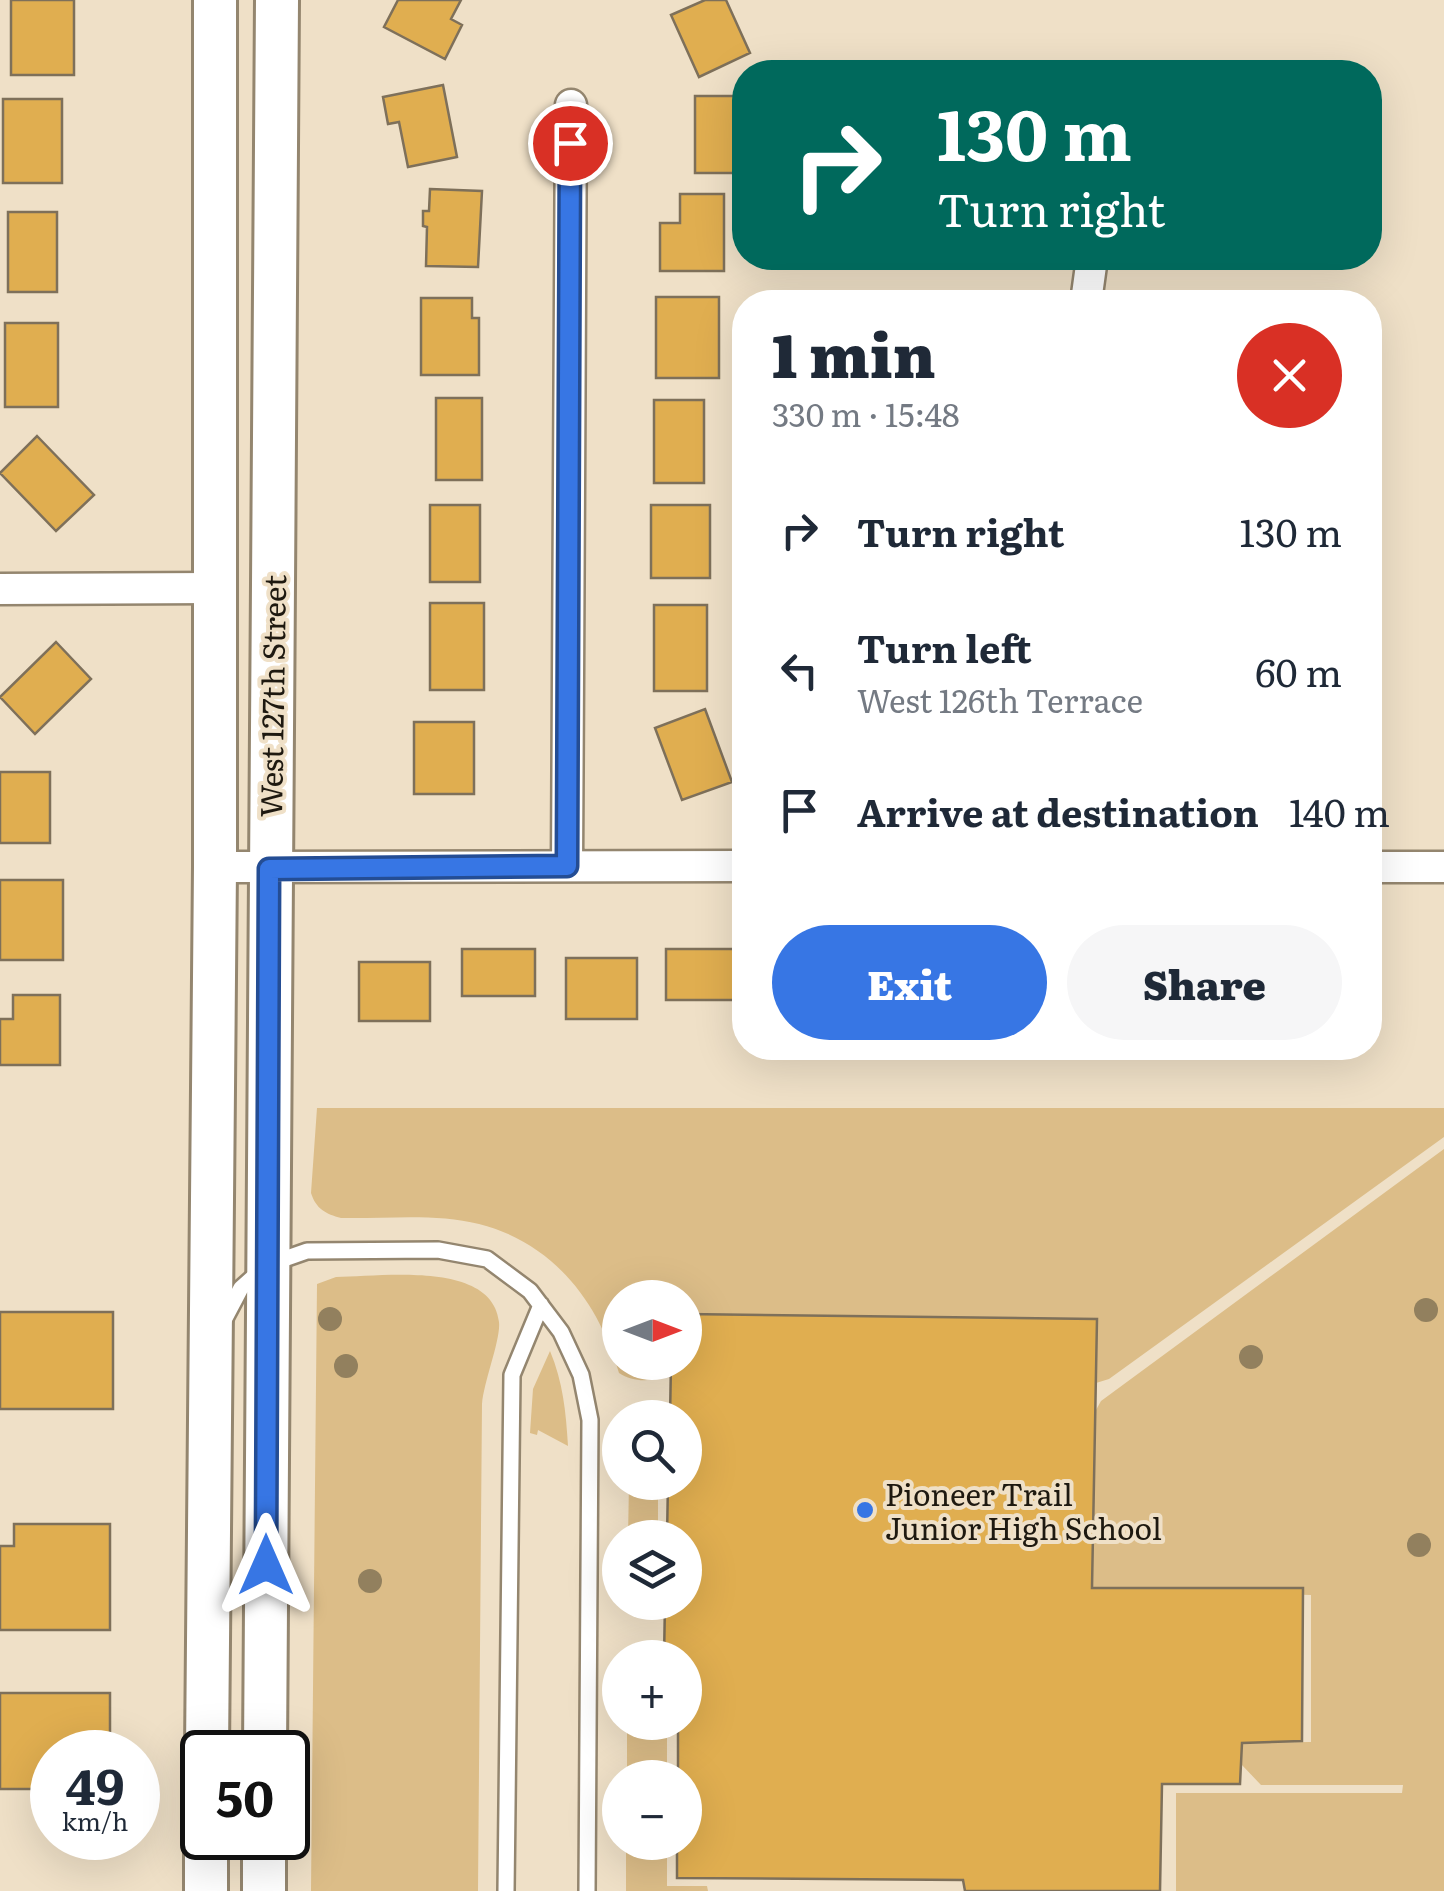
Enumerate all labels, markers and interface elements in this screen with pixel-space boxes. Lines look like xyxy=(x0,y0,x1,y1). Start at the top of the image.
text: 130 m xyxy=(937,79,1132,183)
icon: right xyxy=(772,100,902,230)
pin xyxy=(528,101,613,186)
icon: arrive xyxy=(543,116,598,171)
text: Turn right xyxy=(937,174,1165,241)
text: 1 min xyxy=(772,307,936,396)
button: close xyxy=(1237,323,1342,428)
text: 330 m · 15:48 xyxy=(772,389,960,437)
text: Turn right xyxy=(857,502,1064,559)
text: 130 m xyxy=(1240,502,1342,559)
icon: right xyxy=(772,503,827,558)
street label: West 127th Street xyxy=(247,574,295,818)
text: Turn left xyxy=(857,618,1032,675)
text: 60 m xyxy=(1255,642,1342,699)
icon: left xyxy=(772,643,827,698)
text: West 126th Terrace xyxy=(857,675,1143,723)
text: Arrive at destination xyxy=(857,782,1259,839)
text: 140 m xyxy=(1289,782,1390,839)
icon: arrive xyxy=(772,783,827,838)
button: Exit xyxy=(772,925,1047,1040)
button: Share xyxy=(1067,925,1342,1040)
north arrow xyxy=(602,1280,702,1380)
map controls xyxy=(602,1280,702,1860)
button: search xyxy=(602,1400,702,1500)
place label: Pioneer Trail Junior High School xyxy=(885,1471,1162,1549)
marker: Pioneer Trail Junior High School xyxy=(854,1499,876,1521)
position arrow xyxy=(214,1513,318,1617)
button: layers xyxy=(602,1520,702,1620)
button: + xyxy=(602,1640,702,1740)
speed limit sign: 50 xyxy=(180,1730,310,1860)
text: 49 xyxy=(66,1746,124,1820)
button: − xyxy=(602,1760,702,1860)
text: km/h xyxy=(62,1802,128,1839)

